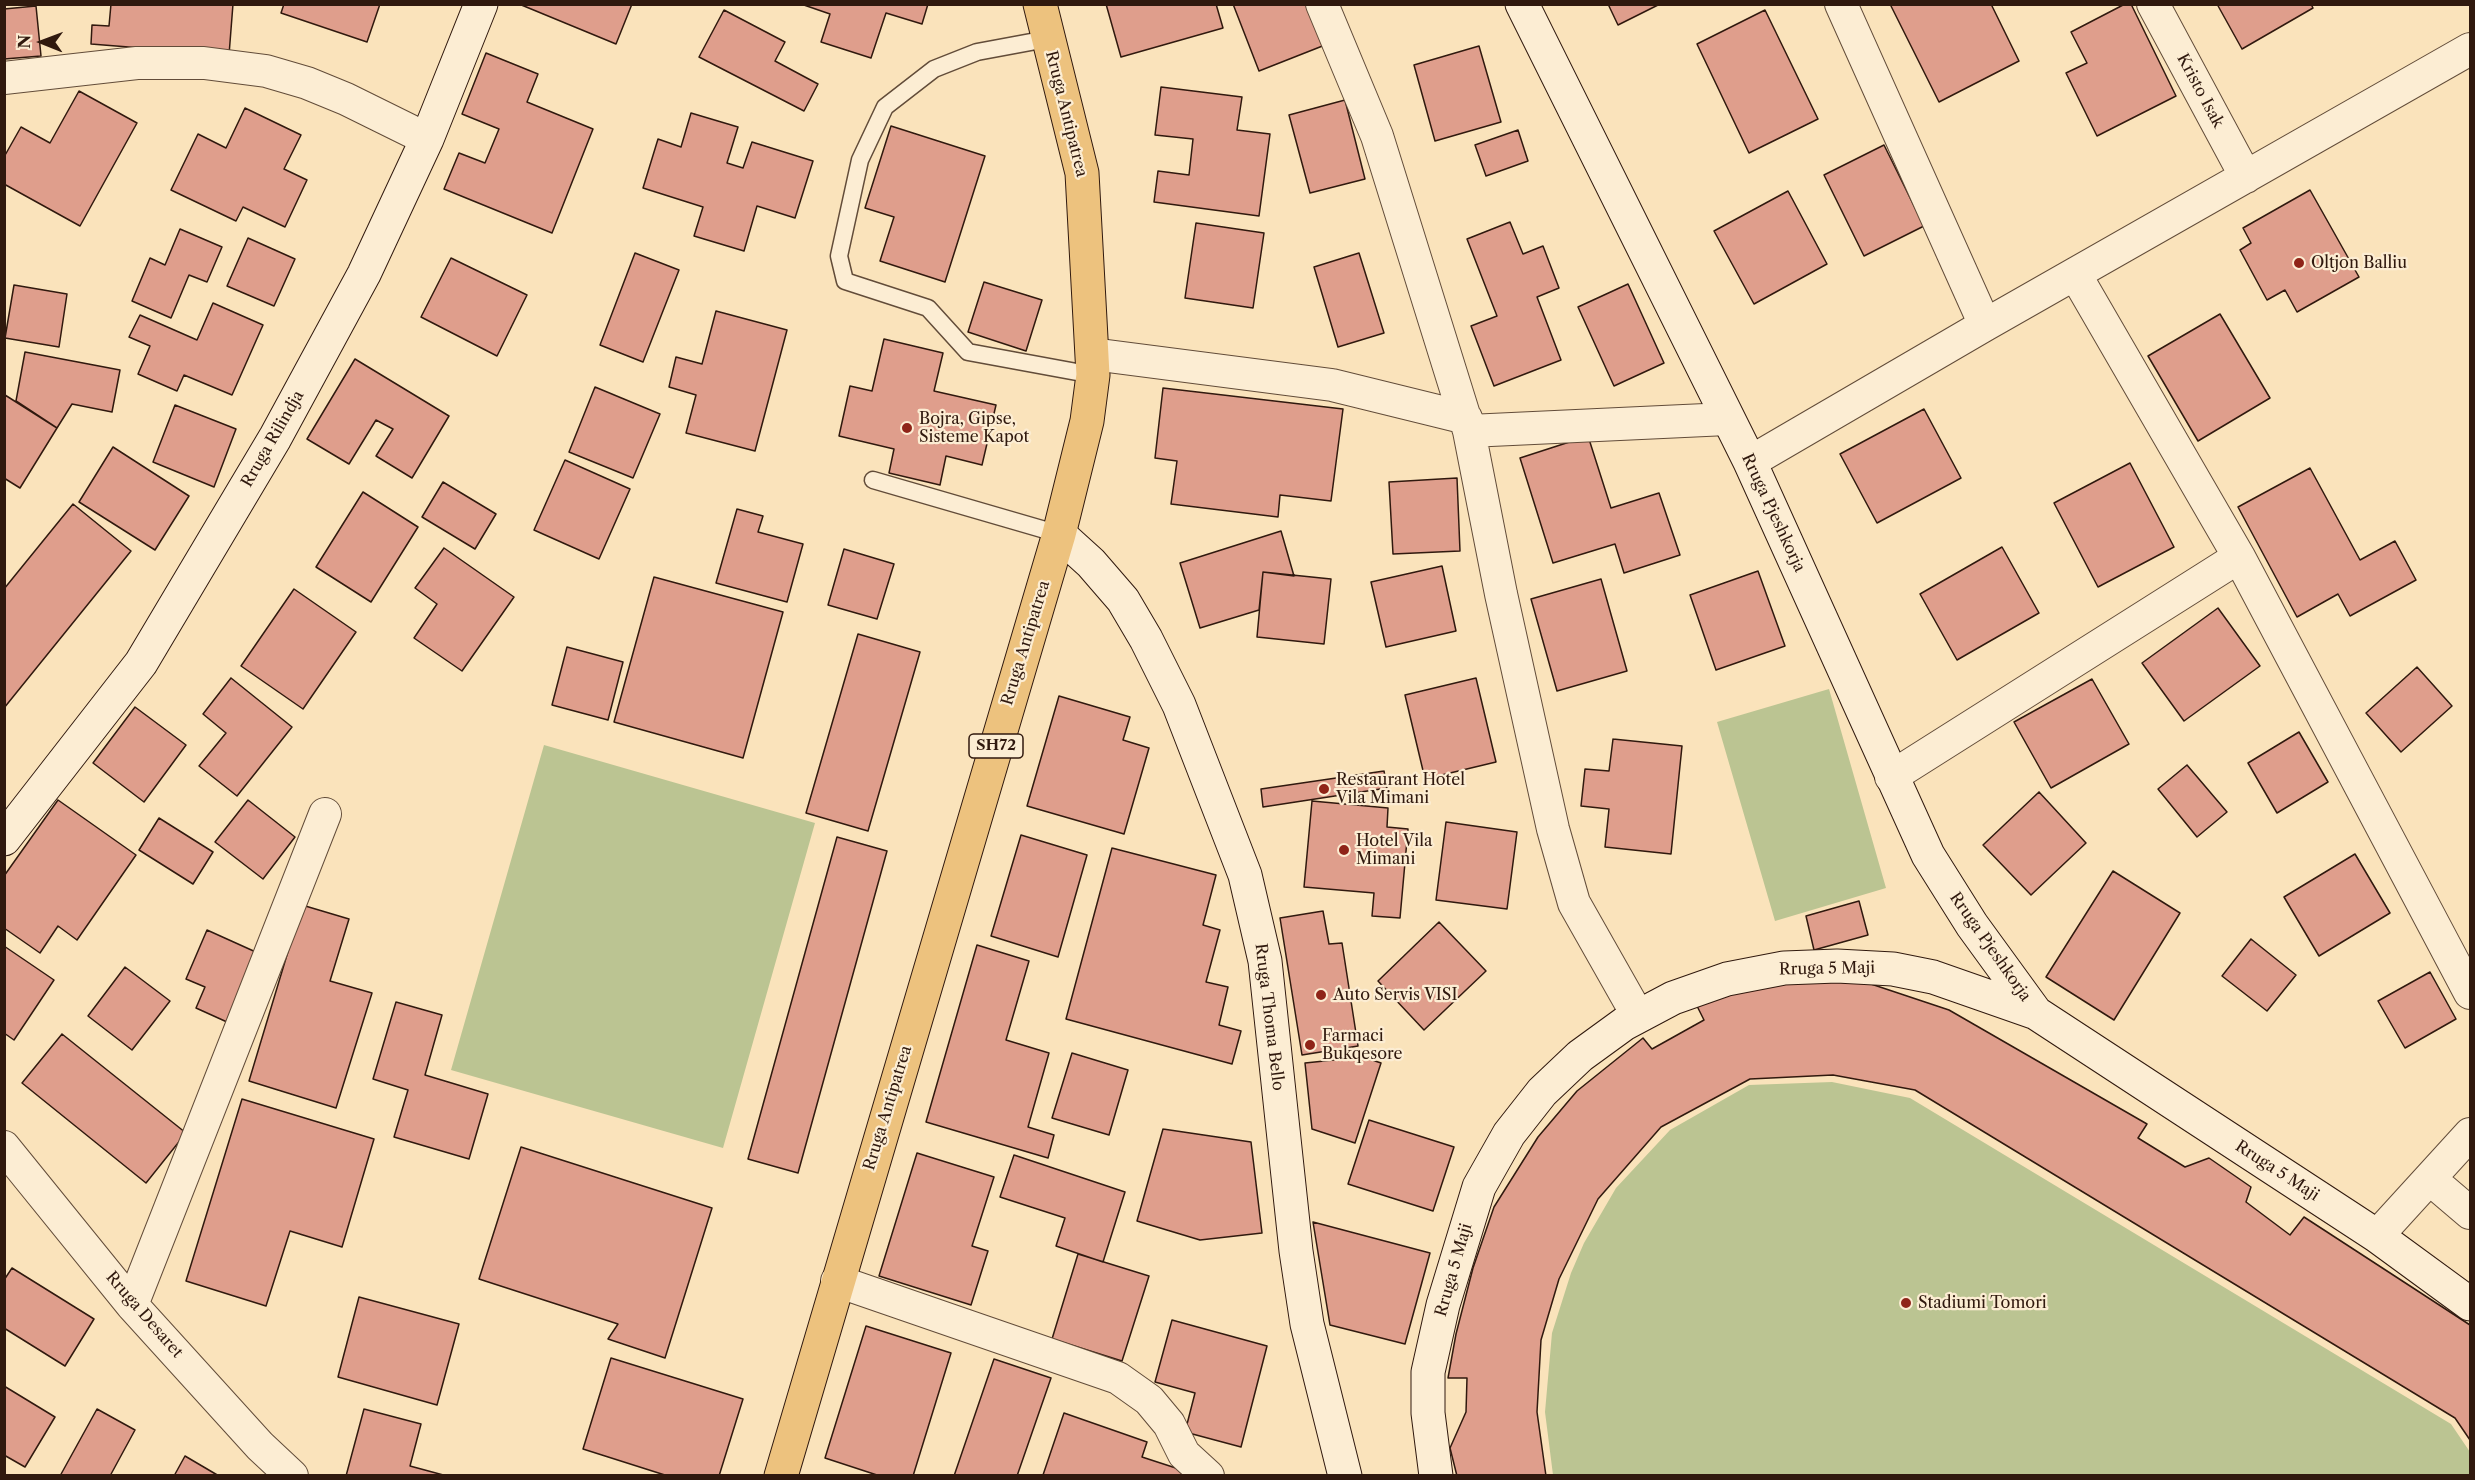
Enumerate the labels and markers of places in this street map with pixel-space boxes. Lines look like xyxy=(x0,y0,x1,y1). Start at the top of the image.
place label: Oltjon Balliu xyxy=(2311,253,2407,273)
marker: Oltjon Balliu xyxy=(2292,256,2306,270)
place label: Bojra, Gipse, Sisteme Kapot xyxy=(919,409,1029,447)
marker: Bojra, Gipse, Sisteme Kapot xyxy=(900,421,914,435)
place label: Restaurant Hotel Vila Mimani xyxy=(1336,770,1465,808)
marker: Restaurant Hotel Vila Mimani xyxy=(1317,782,1331,796)
place label: Hotel Vila Mimani xyxy=(1356,831,1432,869)
marker: Hotel Vila Mimani xyxy=(1337,843,1351,857)
place label: Auto Servis VISI xyxy=(1333,985,1457,1005)
marker: Auto Servis VISI xyxy=(1314,988,1328,1002)
place label: Farmaci Bukqesore xyxy=(1322,1026,1403,1064)
marker: Farmaci Bukqesore xyxy=(1303,1038,1317,1052)
place label: Stadiumi Tomori xyxy=(1918,1293,2047,1313)
marker: Stadiumi Tomori xyxy=(1899,1296,1913,1310)

